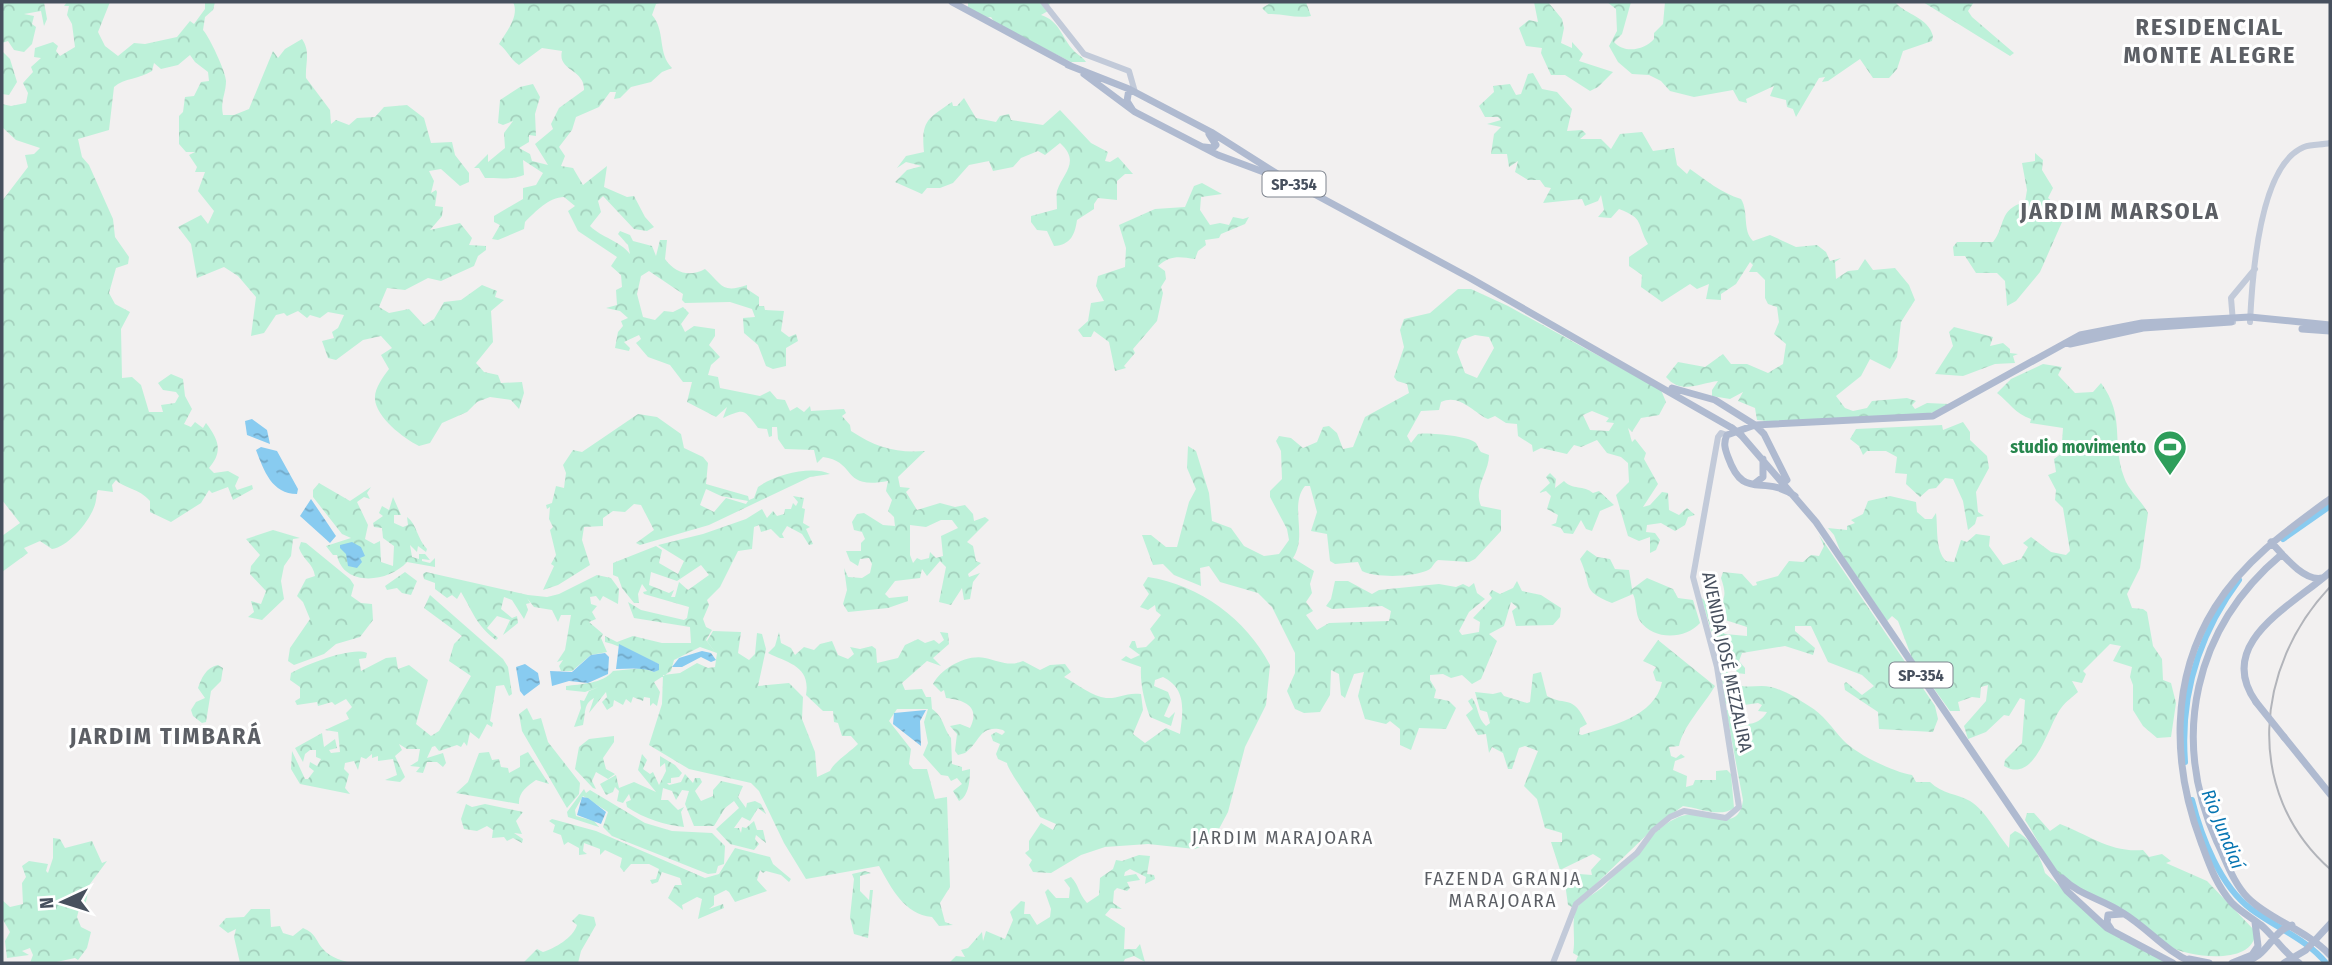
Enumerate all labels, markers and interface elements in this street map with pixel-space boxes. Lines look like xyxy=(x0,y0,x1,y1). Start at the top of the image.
district label: RESIDENCIAL MONTE ALEGRE xyxy=(2124,13,2296,69)
road number: SP-354 xyxy=(1262,172,1326,196)
district label: JARDIM MARSOLA xyxy=(2019,197,2220,225)
sports icon: studio movimento xyxy=(2151,428,2189,477)
place label: studio movimento xyxy=(2010,436,2146,458)
street label: AVENIDA JOSÉ MEZZALIRA xyxy=(1697,570,1758,755)
road number: SP-354 xyxy=(1890,662,1952,688)
district label: JARDIM TIMBARÁ xyxy=(69,721,262,750)
water label: Rio Jundiaí xyxy=(2197,786,2250,873)
district label: JARDIM MARAJOARA xyxy=(1192,826,1374,849)
north arrow xyxy=(28,867,98,937)
district label: FAZENDA GRANJA MARAJOARA xyxy=(1424,867,1582,912)
text: N xyxy=(35,897,58,910)

